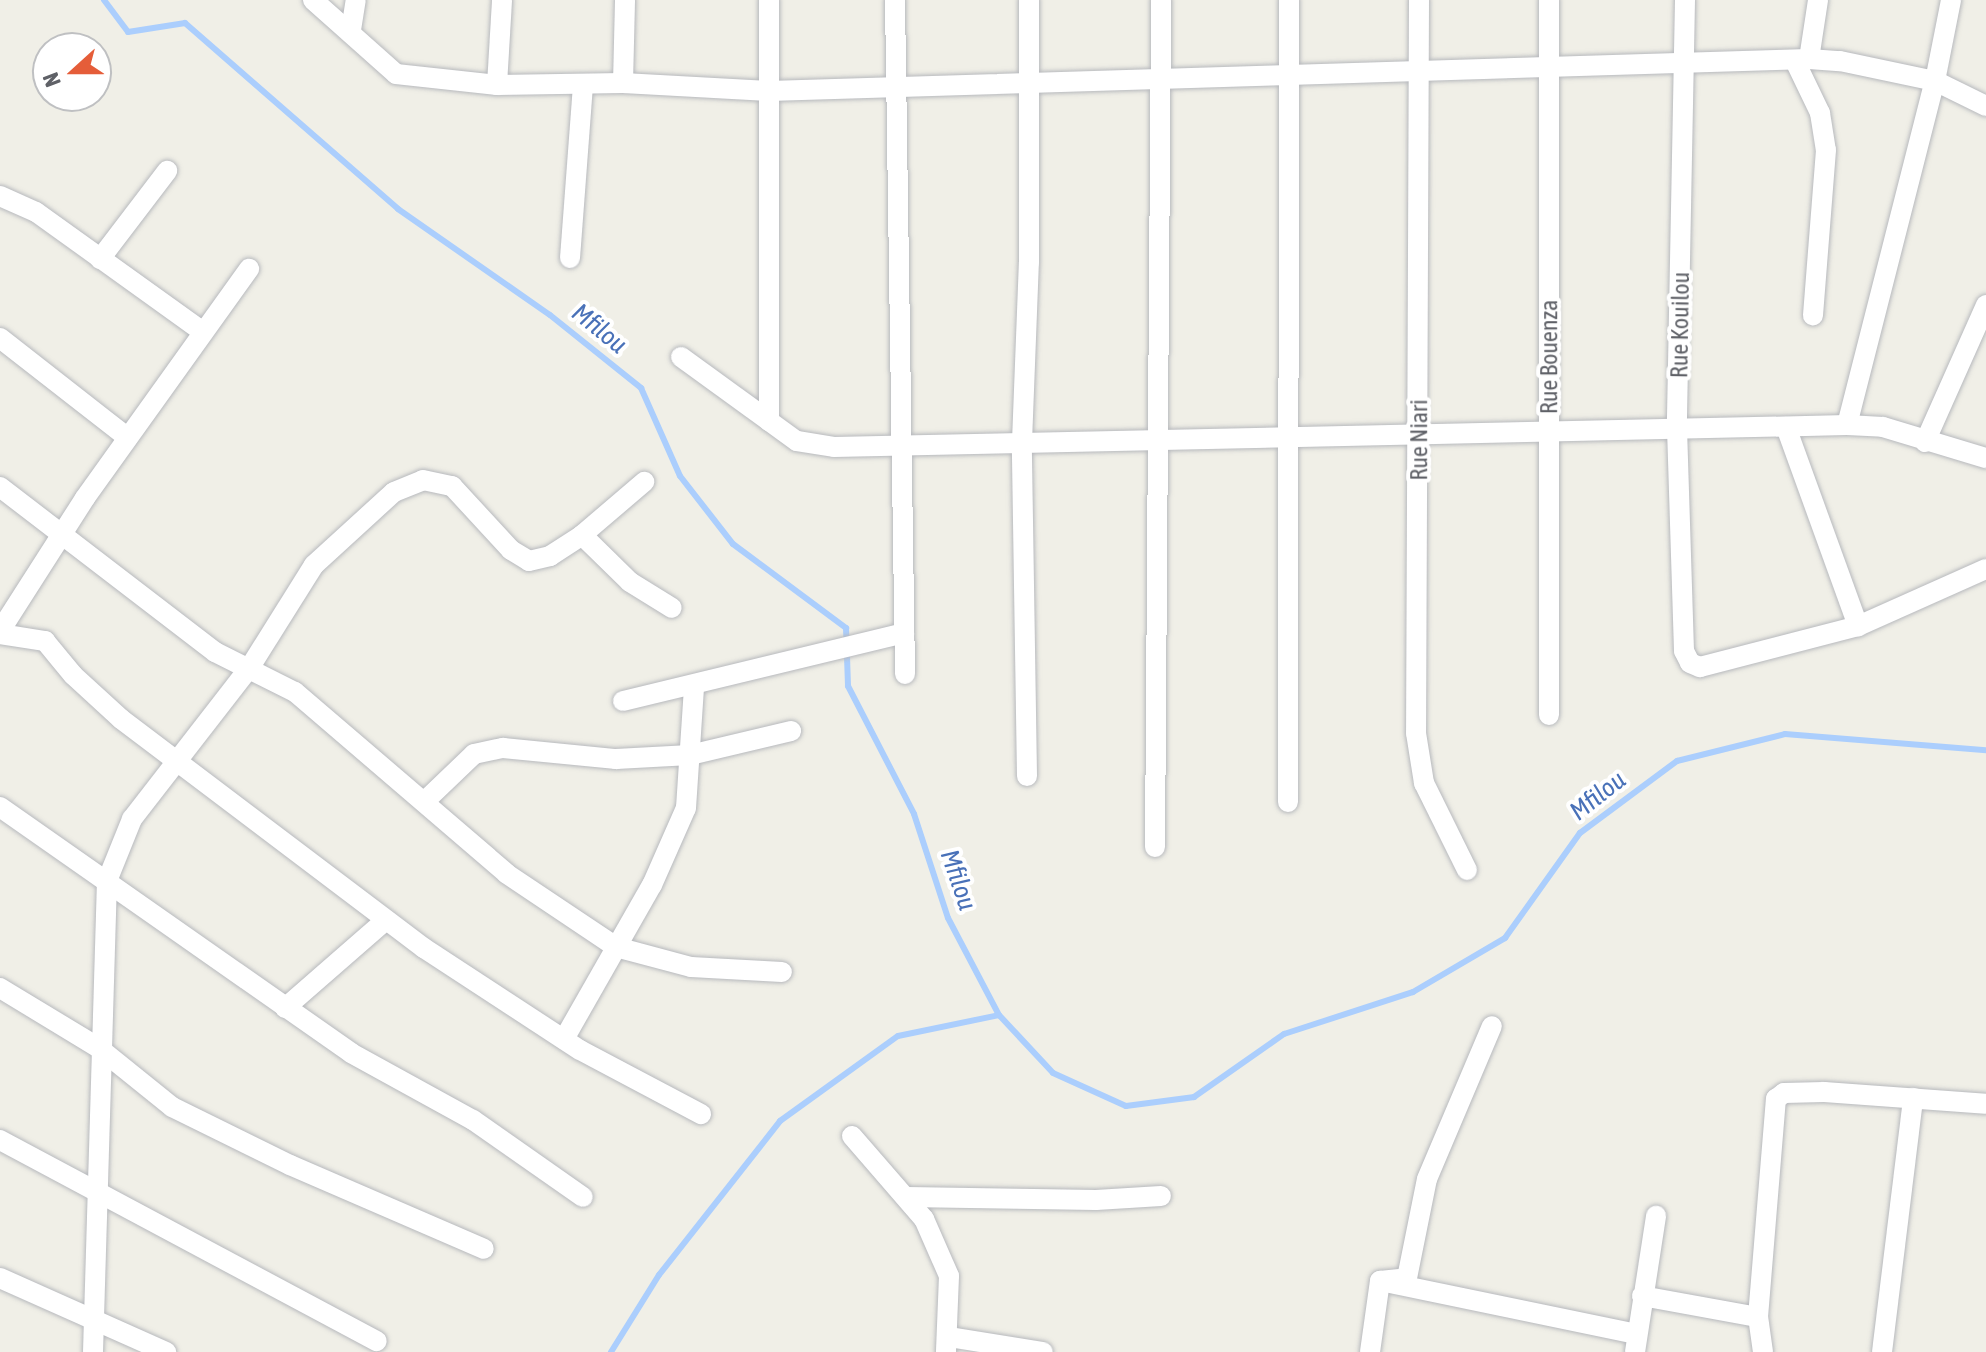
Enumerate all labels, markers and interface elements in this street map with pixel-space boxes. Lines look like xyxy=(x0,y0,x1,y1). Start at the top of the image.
north arrow xyxy=(32,32,112,112)
text: N xyxy=(37,69,66,91)
street label: Rue Kouilou xyxy=(1665,272,1695,378)
water label: Mfilou xyxy=(565,297,633,361)
street label: Rue Bouenza xyxy=(1535,300,1563,414)
street label: Rue Niari xyxy=(1405,399,1433,481)
water label: Mfilou xyxy=(1564,765,1632,827)
water label: Mfilou xyxy=(933,846,983,914)

